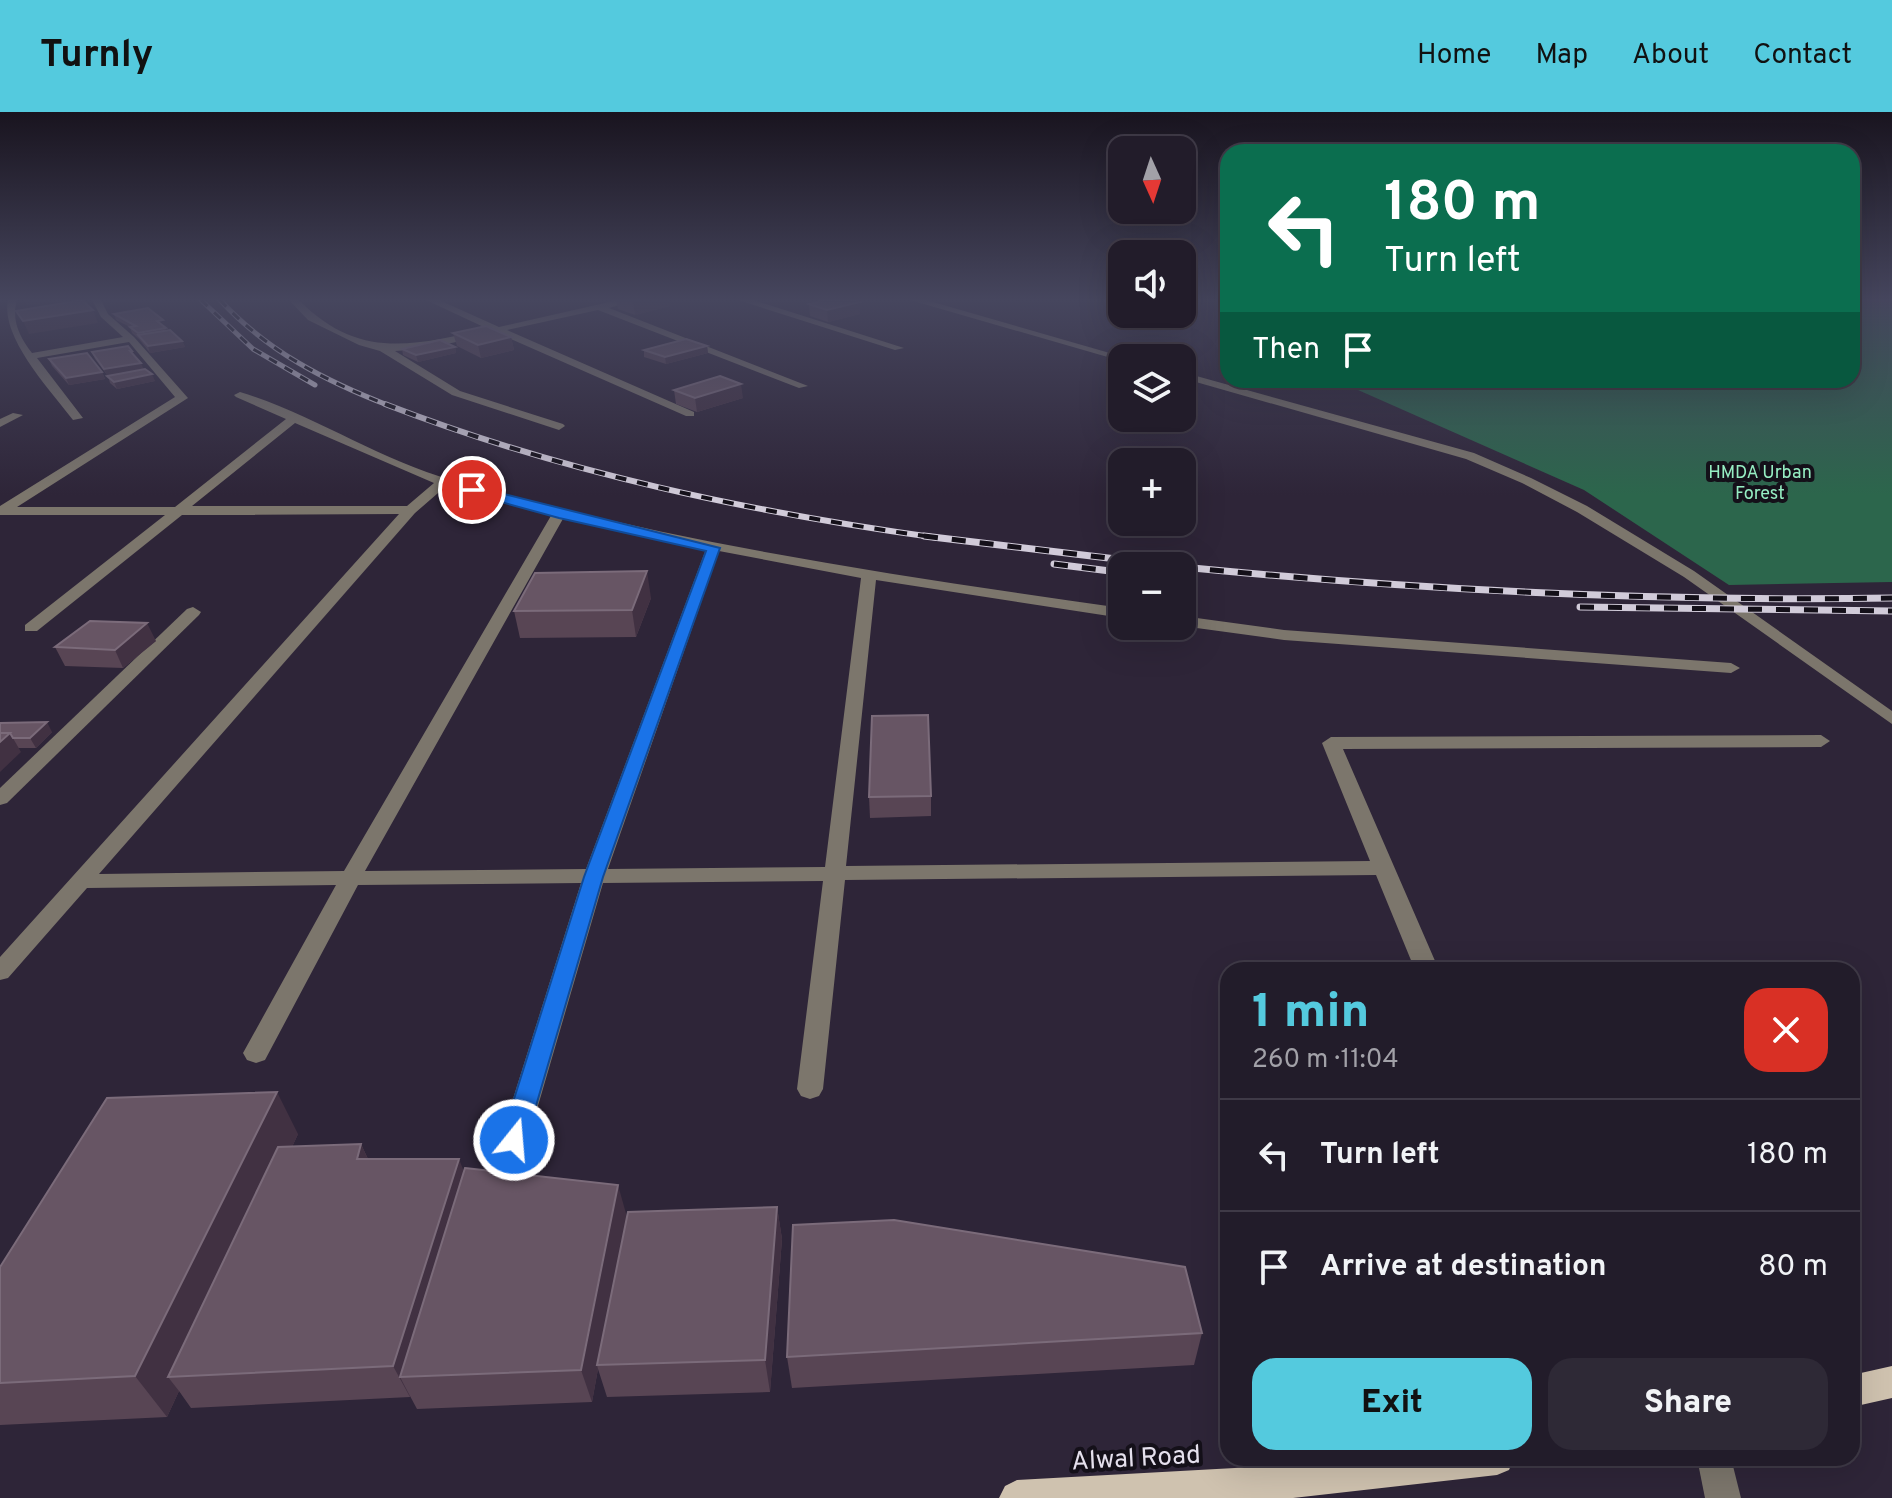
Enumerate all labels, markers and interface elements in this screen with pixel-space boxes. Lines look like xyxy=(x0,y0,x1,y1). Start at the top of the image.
text: Turnly xyxy=(40,32,153,81)
text: Home xyxy=(1417,38,1491,74)
text: Map xyxy=(1535,38,1588,74)
text: About xyxy=(1632,38,1709,74)
text: Contact xyxy=(1753,38,1852,74)
north arrow xyxy=(1108,136,1196,224)
map controls xyxy=(1108,136,1196,640)
text: 180 m xyxy=(1384,170,1541,240)
icon: left xyxy=(1252,176,1356,280)
text: Turn left xyxy=(1384,239,1521,285)
button: sound xyxy=(1108,240,1196,328)
icon: arrive xyxy=(1336,328,1380,372)
text: Then xyxy=(1252,332,1320,369)
button: layers xyxy=(1108,344,1196,432)
button: + xyxy=(1108,448,1196,536)
pin xyxy=(438,456,506,524)
park label: HMDA Urban Forest xyxy=(1708,462,1812,506)
icon: arrive xyxy=(450,468,494,512)
button: − xyxy=(1108,552,1196,640)
text: 1 min xyxy=(1252,984,1369,1044)
button: close xyxy=(1744,988,1828,1072)
text: 260 m · 11:04 xyxy=(1252,1044,1399,1077)
position arrow xyxy=(472,1098,556,1182)
icon: left xyxy=(1252,1133,1296,1177)
text: Turn left xyxy=(1320,1137,1440,1174)
text: 180 m xyxy=(1747,1137,1828,1174)
icon: arrive xyxy=(1252,1245,1296,1289)
text: Arrive at destination xyxy=(1320,1249,1606,1286)
text: 80 m xyxy=(1758,1249,1828,1286)
button: Exit xyxy=(1252,1358,1532,1450)
button: Share xyxy=(1548,1358,1828,1450)
street label: Alwal Road xyxy=(1071,1440,1202,1479)

